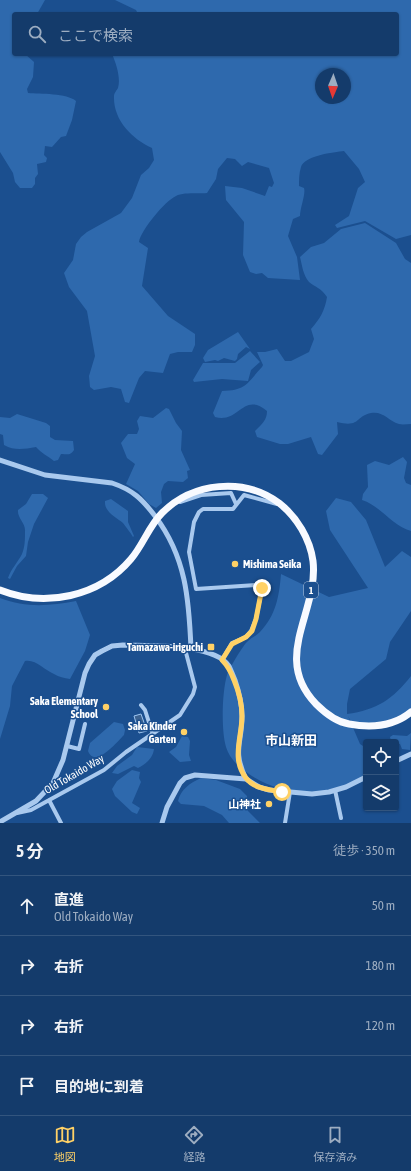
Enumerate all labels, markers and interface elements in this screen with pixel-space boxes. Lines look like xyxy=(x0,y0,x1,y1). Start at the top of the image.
search box xyxy=(12,12,399,56)
icon: search xyxy=(26,23,48,45)
text: ここで検索 xyxy=(58,27,133,44)
north arrow xyxy=(315,68,351,104)
place label: Mishima Seika xyxy=(243,558,301,570)
marker: Mishima Seika xyxy=(230,559,240,569)
route end xyxy=(253,579,271,597)
road number: 1 xyxy=(304,582,318,598)
place label: Tamazawa-iriguchi xyxy=(127,641,203,653)
marker: Tamazawa-iriguchi xyxy=(206,642,216,652)
place label: Saka Elementary School xyxy=(30,695,99,720)
marker: Saka Elementary School xyxy=(101,702,111,712)
place label: Saka Kinder Garten xyxy=(128,720,177,745)
marker: Saka Kinder Garten xyxy=(179,727,189,737)
district label: 市山新田 xyxy=(265,733,317,748)
map controls xyxy=(363,739,399,811)
button: locate xyxy=(363,739,399,775)
street label: Old Tokaido Way xyxy=(42,752,106,796)
button: layers xyxy=(363,775,399,811)
route start xyxy=(273,783,291,801)
place label: 山神社 xyxy=(228,798,261,810)
marker: 山神社 xyxy=(264,799,274,809)
text: 5 分 xyxy=(16,841,43,861)
text: 徒歩 · 350 m xyxy=(333,843,395,858)
text: 直進 xyxy=(54,891,84,908)
icon: ahead xyxy=(16,895,38,917)
text: 50 m xyxy=(372,898,395,913)
text: Old Tokaido Way xyxy=(54,909,133,924)
icon: right xyxy=(16,955,38,977)
text: 右折 xyxy=(54,958,84,975)
text: 180 m xyxy=(366,958,395,973)
icon: right xyxy=(16,1015,38,1037)
text: 右折 xyxy=(54,1018,84,1035)
text: 120 m xyxy=(366,1018,395,1033)
icon: arrive xyxy=(16,1075,38,1097)
text: 目的地に到着 xyxy=(54,1078,144,1095)
tab: 地図 xyxy=(54,1124,76,1164)
tab: 経路 xyxy=(183,1124,205,1164)
tab: 保存済み xyxy=(313,1124,357,1164)

